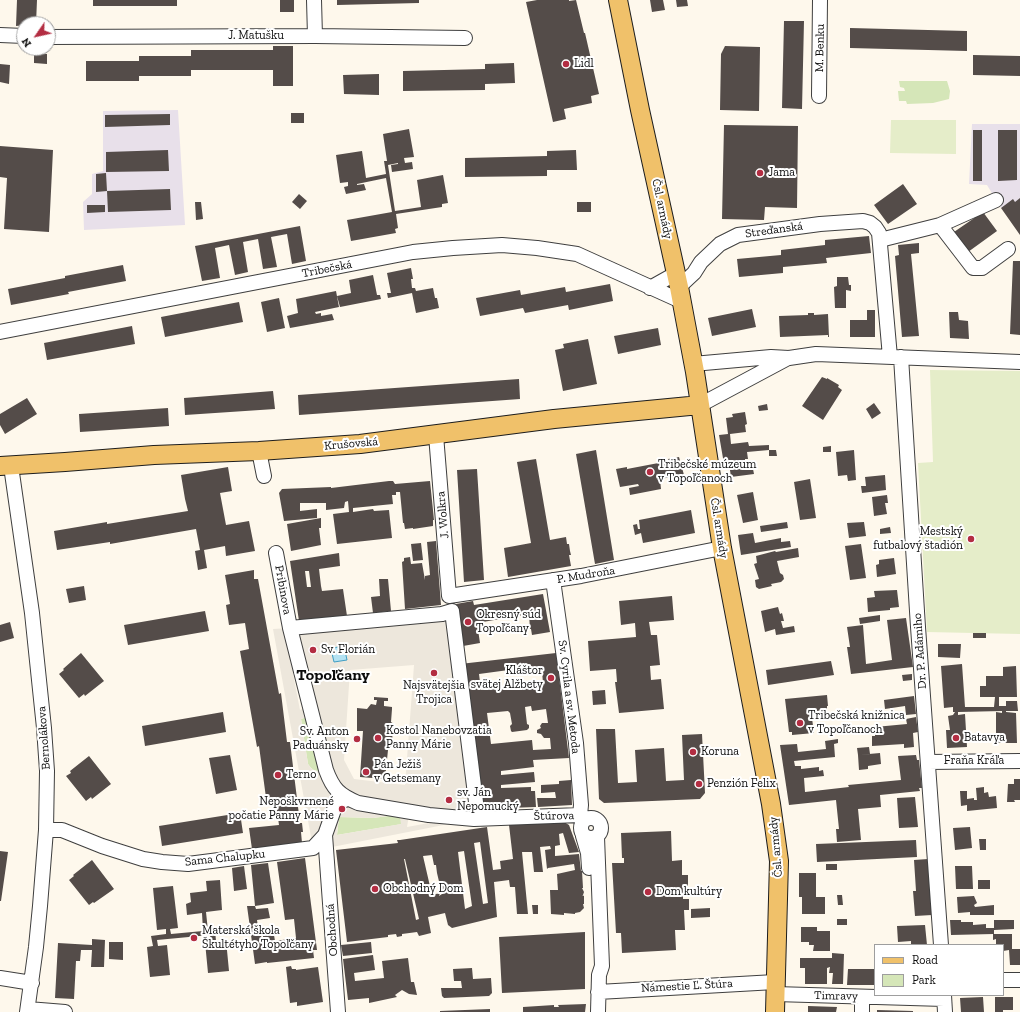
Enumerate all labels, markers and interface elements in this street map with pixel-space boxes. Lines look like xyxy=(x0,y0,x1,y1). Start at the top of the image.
north arrow xyxy=(16,16,56,56)
street label: M. Benku xyxy=(812,24,828,72)
street label: J. Matušku xyxy=(228,29,284,43)
text: N xyxy=(19,35,34,50)
place label: Lidl xyxy=(574,57,594,71)
marker: Lidl xyxy=(561,59,571,69)
place label: Jama xyxy=(768,166,795,180)
marker: Jama xyxy=(755,168,765,178)
street label: Čsl. armády xyxy=(649,178,675,240)
street label: Streďanská xyxy=(744,219,804,241)
street label: Tribečská xyxy=(301,257,353,281)
street label: Krušovská xyxy=(323,434,379,454)
place label: Tribečské múzeum v Topoľčanoch xyxy=(658,458,756,486)
marker: Tribečské múzeum v Topoľčanoch xyxy=(645,467,655,477)
street label: J. Wolkra xyxy=(434,491,452,539)
street label: Čsl. armády xyxy=(707,497,731,559)
place label: Mestský futbalový štadión xyxy=(873,525,963,553)
marker: Mestský futbalový štadión xyxy=(966,534,976,544)
street label: P. Mudroňa xyxy=(556,563,616,587)
street label: Pribinova xyxy=(272,564,294,616)
place label: Okresný súd Topoľčany xyxy=(476,608,541,636)
street label: Dr. P. Adámiho xyxy=(910,613,930,689)
marker: Okresný súd Topoľčany xyxy=(463,617,473,627)
street label: Sv. Cyrila a sv. Metoda xyxy=(555,639,583,755)
place label: Sv. Florián xyxy=(321,643,375,657)
marker: Sv. Florián xyxy=(308,645,318,655)
place label: Kláštor svätej Alžbety xyxy=(471,664,543,692)
district label: Topoľčany xyxy=(296,665,370,685)
marker: Najsvätejšia Trojica xyxy=(429,668,439,678)
marker: Kláštor svätej Alžbety xyxy=(546,673,556,683)
place label: Najsvätejšia Trojica xyxy=(403,679,465,707)
street label: Bernolákova xyxy=(35,706,53,770)
place label: Tribečská knižnica v Topoľčanoch xyxy=(808,709,905,737)
marker: Tribečská knižnica v Topoľčanoch xyxy=(795,718,805,728)
place label: Kostol Nanebovzatia Panny Márie xyxy=(386,724,492,752)
place label: Sv. Anton Paduánsky xyxy=(293,725,349,753)
place label: Batavya xyxy=(964,731,1005,745)
marker: Kostol Nanebovzatia Panny Márie xyxy=(373,733,383,743)
marker: Batavya xyxy=(951,733,961,743)
marker: Sv. Anton Paduánsky xyxy=(352,734,362,744)
place label: Koruna xyxy=(701,745,739,759)
marker: Koruna xyxy=(688,747,698,757)
street label: Fraňa Kráľa xyxy=(944,754,1004,768)
place label: Pán Ježiš v Getsemany xyxy=(374,758,441,786)
marker: Pán Ježiš v Getsemany xyxy=(361,767,371,777)
place label: Terno xyxy=(286,768,316,782)
marker: Terno xyxy=(273,770,283,780)
place label: Penzión Felix xyxy=(707,777,776,791)
marker: Penzión Felix xyxy=(694,779,704,789)
place label: sv. Ján Nepomucký xyxy=(457,786,519,814)
place label: Nepoškvrnené počatie Panny Márie xyxy=(228,795,334,823)
marker: sv. Ján Nepomucký xyxy=(444,795,454,805)
marker: Nepoškvrnené počatie Panny Márie xyxy=(337,804,347,814)
street label: Štúrova xyxy=(534,808,574,824)
street label: Čsl. armády xyxy=(766,816,786,878)
street label: Sama Chalupku xyxy=(184,847,266,869)
place label: Obchodný Dom xyxy=(383,882,464,896)
marker: Obchodný Dom xyxy=(370,884,380,894)
place label: Dom kultúry xyxy=(656,885,722,899)
marker: Dom kultúry xyxy=(643,887,653,897)
street label: Obchodná xyxy=(323,903,341,957)
place label: Materská škola Škultétyho Topoľčany xyxy=(202,924,314,952)
marker: Materská škola Škultétyho Topoľčany xyxy=(189,933,199,943)
legend xyxy=(874,944,1004,996)
text: Road xyxy=(912,953,938,967)
text: Park xyxy=(912,973,936,987)
street label: Námestie Ľ. Štúra xyxy=(641,976,733,996)
street label: Timravy xyxy=(814,988,858,1004)

